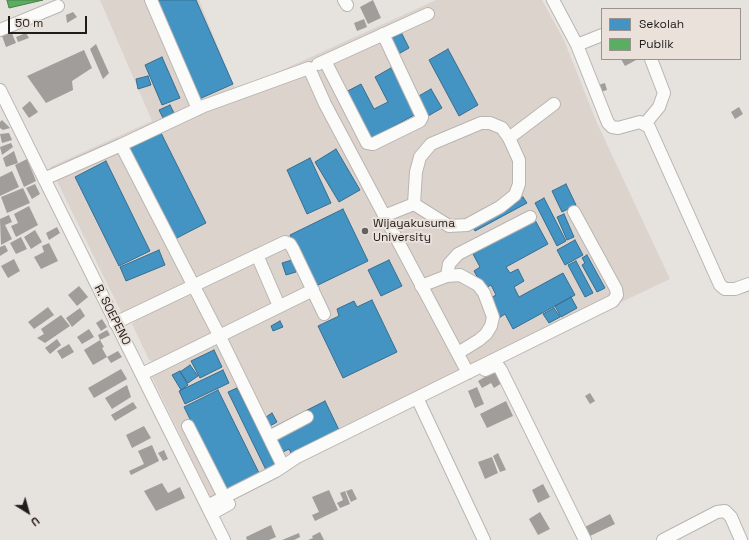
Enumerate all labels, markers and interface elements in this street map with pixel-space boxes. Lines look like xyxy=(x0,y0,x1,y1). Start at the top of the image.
scale bar xyxy=(10,8,89,34)
legend xyxy=(601,8,741,60)
text: 50 m xyxy=(15,15,43,31)
text: Sekolah xyxy=(639,16,684,32)
text: Publik xyxy=(639,36,674,52)
place label: Wijayakusuma University xyxy=(373,217,455,245)
marker: Wijayakusuma University xyxy=(360,226,370,236)
street label: R. SOEPENO xyxy=(91,282,133,348)
north arrow xyxy=(8,492,48,532)
text: U xyxy=(28,514,42,529)

